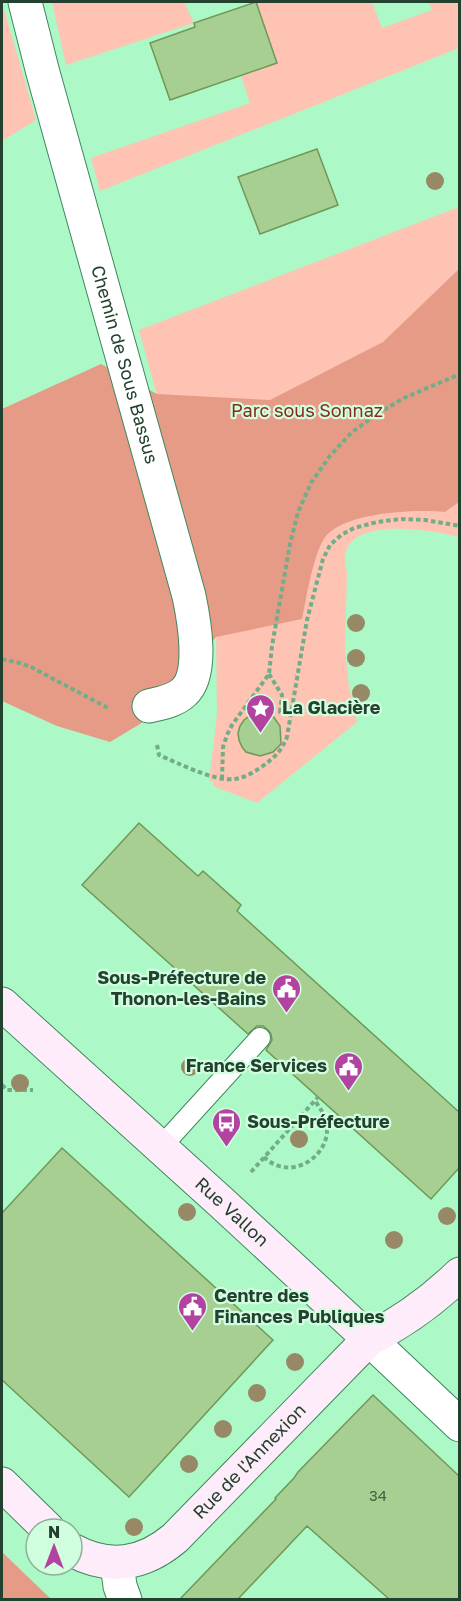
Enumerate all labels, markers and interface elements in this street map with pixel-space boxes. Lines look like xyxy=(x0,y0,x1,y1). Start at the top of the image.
street label: Chemin de Sous Bassus xyxy=(87,263,164,466)
park label: Parc sous Sonnaz xyxy=(231,399,383,421)
place icon: La Glacière xyxy=(245,692,277,734)
place label: La Glacière xyxy=(282,696,381,718)
place label: Sous-Préfecture de Thonon-les-Bains xyxy=(97,966,266,1009)
public building icon: Sous-Préfecture de Thonon-les-Bains xyxy=(271,972,303,1014)
public building icon: France Services xyxy=(332,1050,364,1092)
place label: France Services xyxy=(186,1054,327,1076)
bus stop icon: Sous-Préfecture xyxy=(210,1106,242,1148)
place label: Sous-Préfecture xyxy=(247,1110,390,1132)
street label: Rue Vallon xyxy=(191,1172,274,1251)
place label: Centre des Finances Publiques xyxy=(214,1284,385,1327)
public building icon: Centre des Finances Publiques xyxy=(177,1290,209,1332)
street label: Rue de l'Annexion xyxy=(188,1399,310,1523)
house number: 34 xyxy=(369,1486,387,1504)
north arrow xyxy=(24,1517,84,1577)
text: N xyxy=(48,1522,60,1542)

